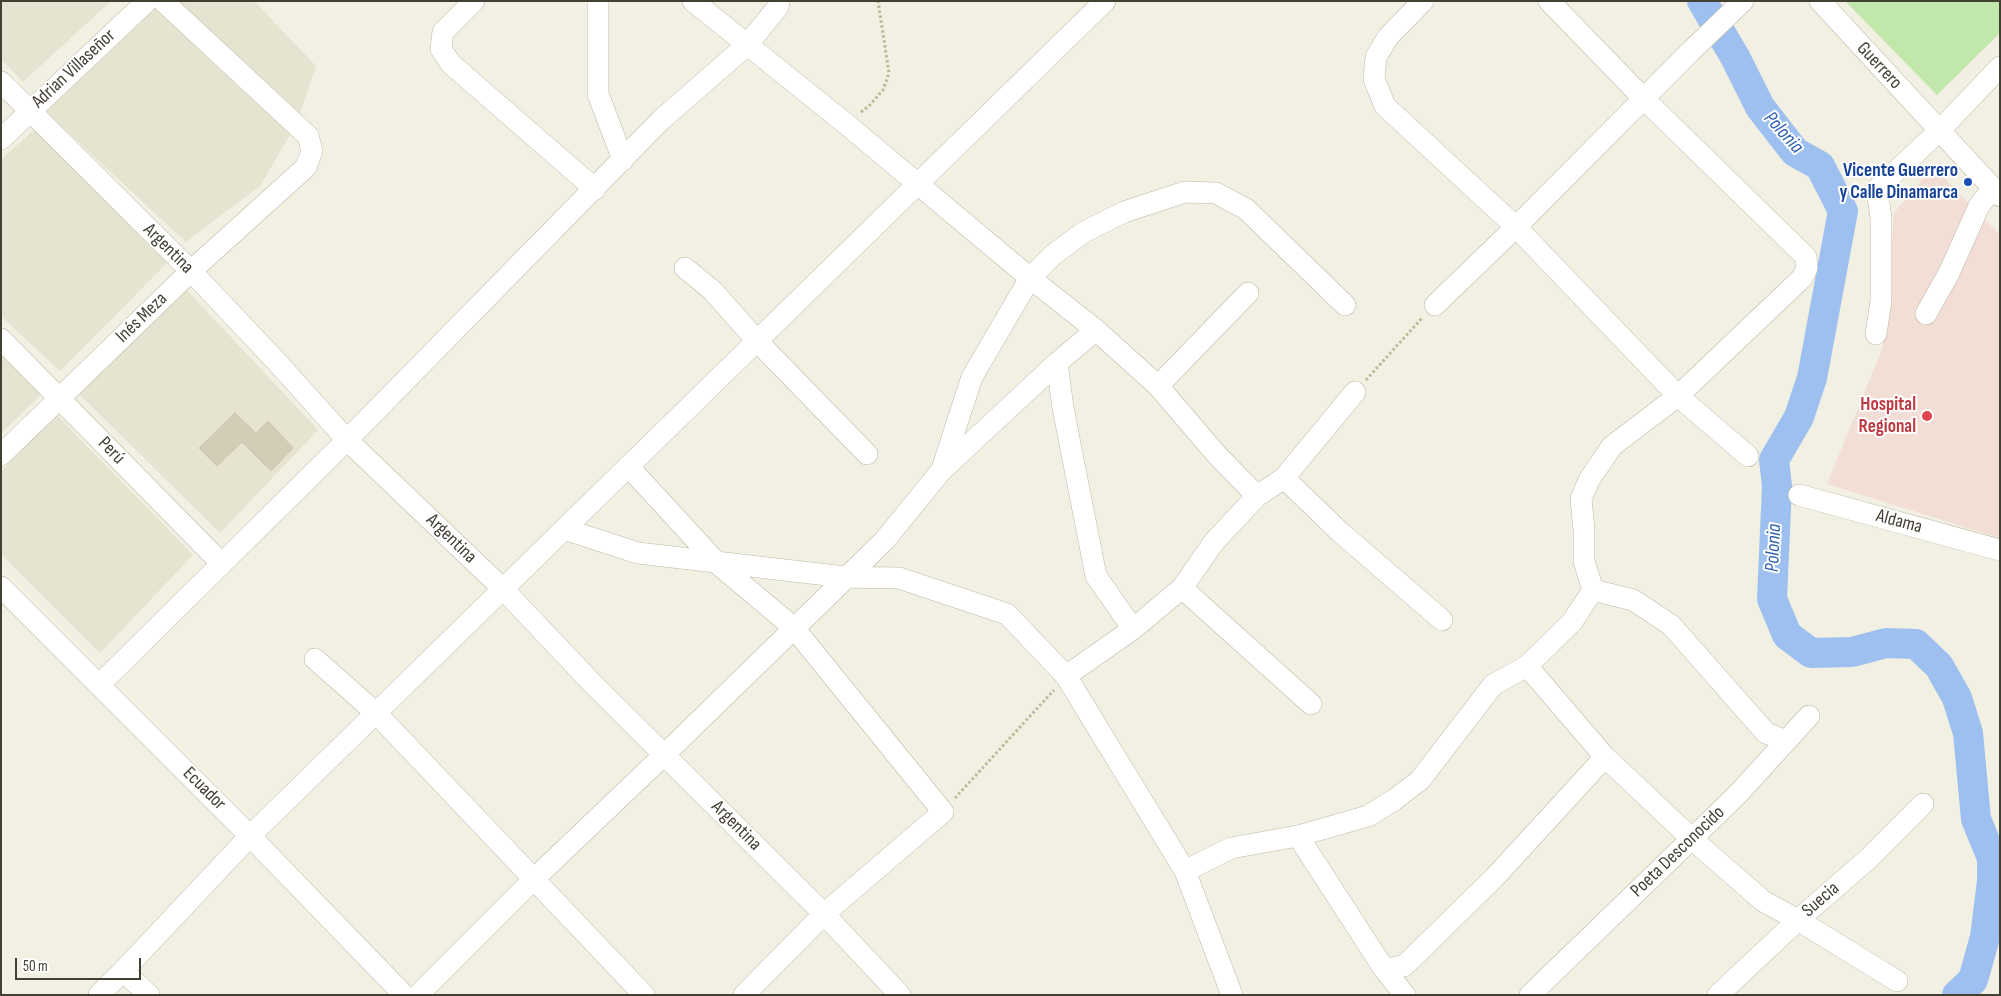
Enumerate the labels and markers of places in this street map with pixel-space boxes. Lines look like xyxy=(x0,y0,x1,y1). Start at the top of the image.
place label: Vicente Guerrero y Calle Dinamarca xyxy=(1839,160,1958,204)
marker: Vicente Guerrero y Calle Dinamarca xyxy=(1962,176,1974,188)
place label: Hospital Regional xyxy=(1859,394,1916,438)
marker: Hospital Regional xyxy=(1920,409,1934,423)

